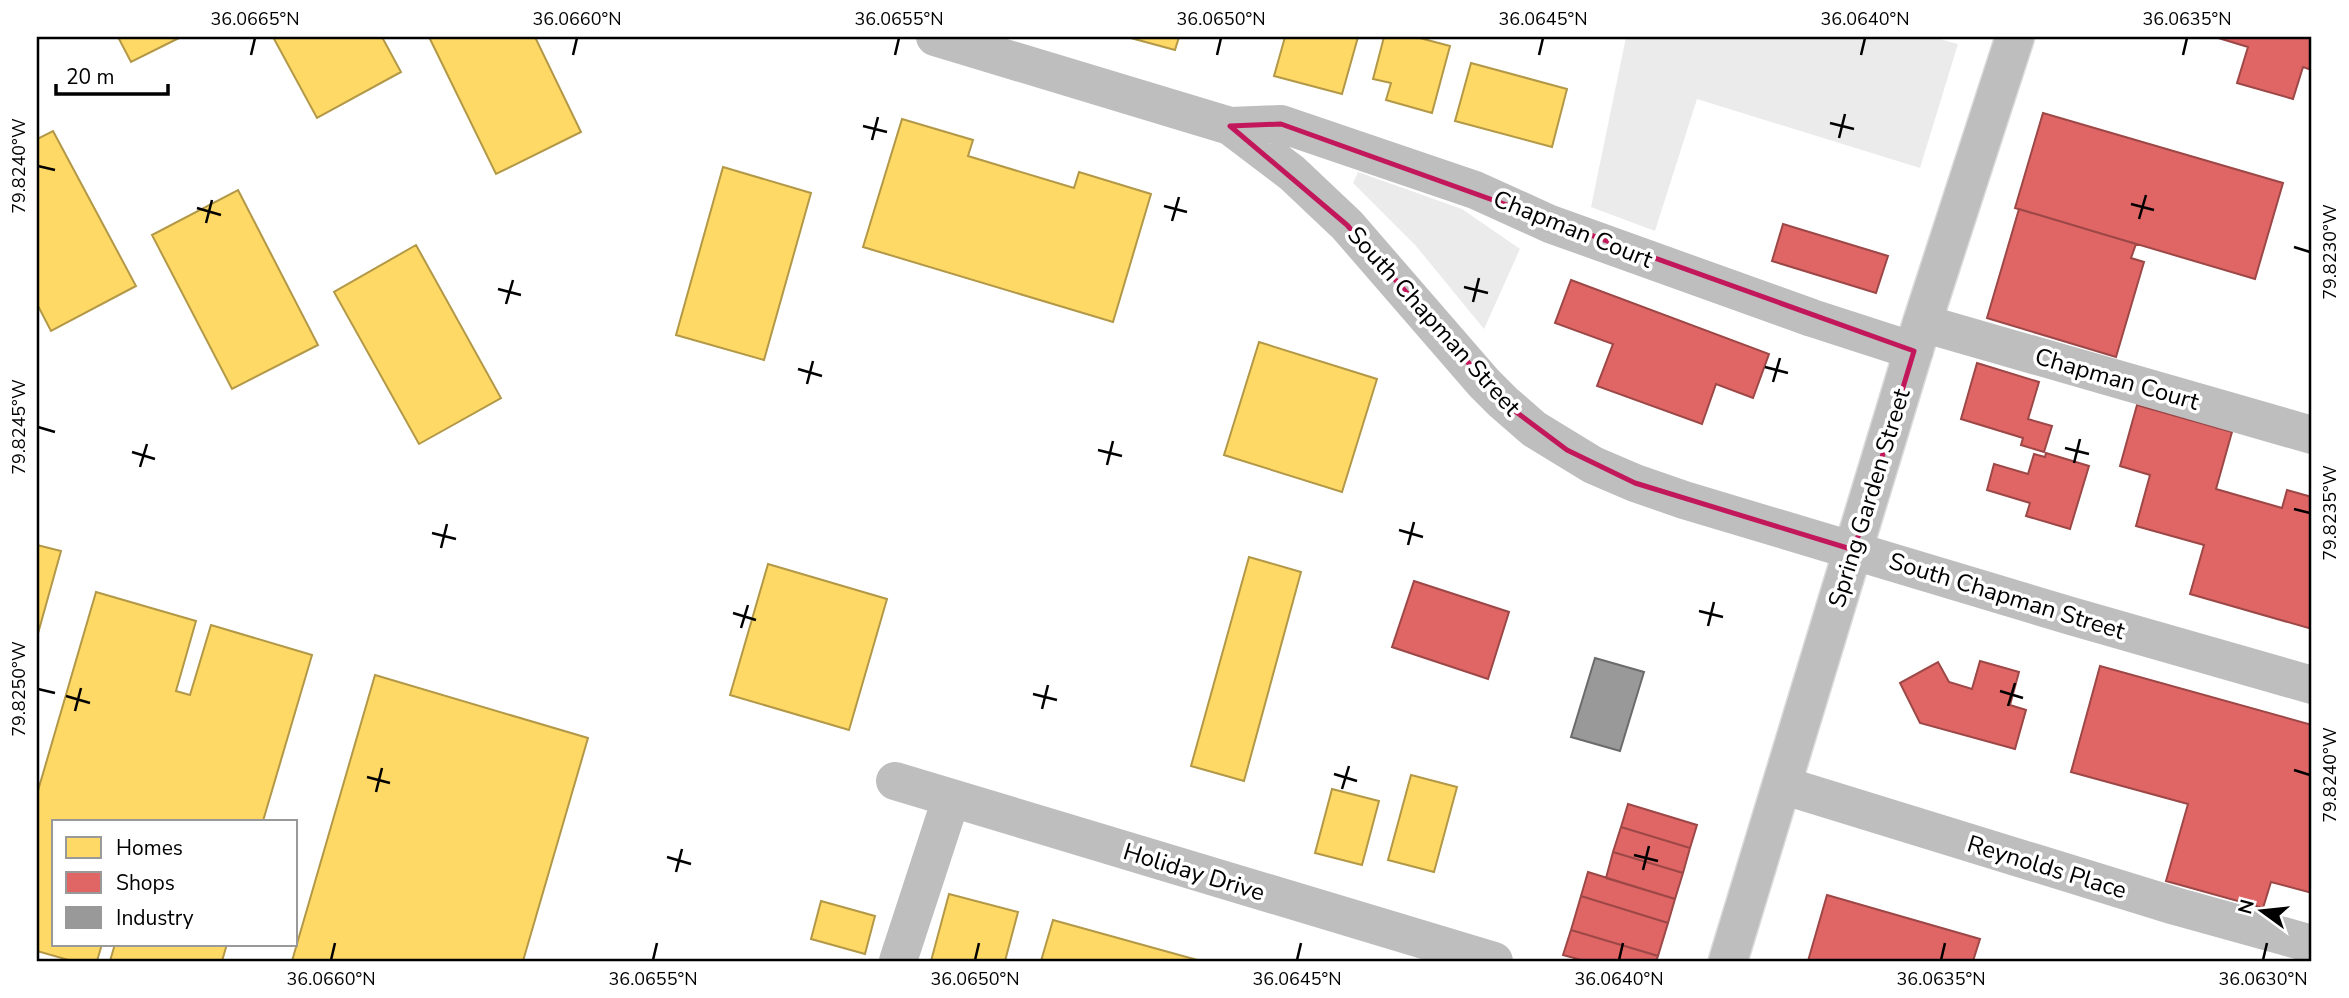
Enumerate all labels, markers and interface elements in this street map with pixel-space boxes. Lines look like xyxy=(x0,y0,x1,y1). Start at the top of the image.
text: 36.0665°N xyxy=(211,7,299,31)
text: 36.0660°N xyxy=(533,7,621,31)
text: 36.0655°N xyxy=(855,7,943,31)
text: 36.0650°N xyxy=(1177,7,1265,31)
text: 36.0645°N xyxy=(1499,7,1587,31)
text: 36.0640°N xyxy=(1821,7,1909,31)
text: 36.0635°N xyxy=(2143,7,2231,31)
scale bar xyxy=(56,52,168,96)
text: 20 m xyxy=(66,63,115,91)
text: 79.8240°W xyxy=(7,118,31,214)
street label: Chapman Court xyxy=(1489,182,1658,276)
text: 79.8230°W xyxy=(2318,204,2342,300)
street label: South Chapman Street xyxy=(1340,219,1528,423)
street label: Chapman Court xyxy=(2031,340,2203,418)
text: 79.8245°W xyxy=(7,379,31,475)
street label: Spring Garden Street xyxy=(1820,384,1918,611)
text: 79.8235°W xyxy=(2318,465,2342,561)
street label: South Chapman Street xyxy=(1885,545,2129,647)
text: 79.8250°W xyxy=(7,641,31,737)
text: 79.8240°W xyxy=(2318,727,2342,823)
legend xyxy=(52,820,298,946)
street label: Reynolds Place xyxy=(1963,828,2131,906)
text: Homes xyxy=(116,834,183,862)
street label: Holiday Drive xyxy=(1119,835,1269,909)
text: Shops xyxy=(116,869,175,897)
north arrow xyxy=(2226,876,2296,946)
text: N xyxy=(2232,897,2261,917)
text: Industry xyxy=(116,904,194,932)
text: 36.0660°N xyxy=(287,967,375,991)
text: 36.0655°N xyxy=(609,967,697,991)
text: 36.0650°N xyxy=(931,967,1019,991)
text: 36.0645°N xyxy=(1253,967,1341,991)
text: 36.0640°N xyxy=(1575,967,1663,991)
text: 36.0635°N xyxy=(1897,967,1985,991)
text: 36.0630°N xyxy=(2219,967,2307,991)

